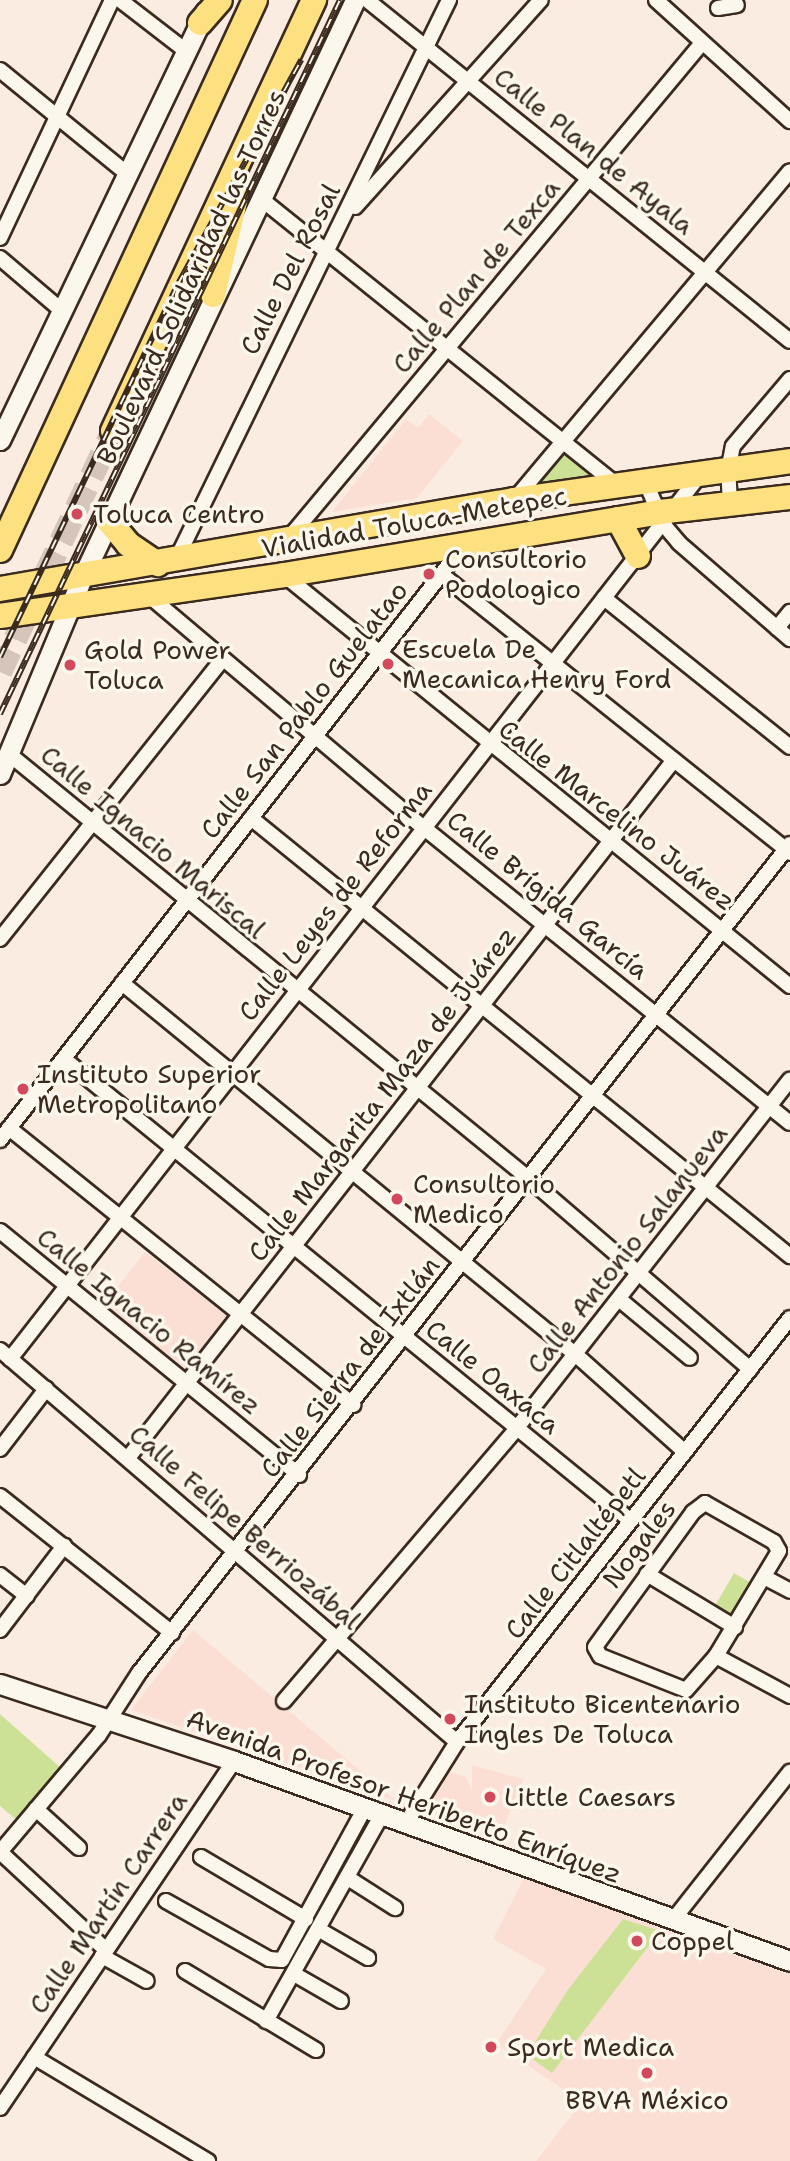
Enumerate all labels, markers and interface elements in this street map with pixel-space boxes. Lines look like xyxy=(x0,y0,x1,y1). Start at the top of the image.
street label: Calle Plan de Ayala xyxy=(488,61,700,241)
street label: Boulevard Solidaridad las Torres xyxy=(90,84,292,470)
street label: Calle Plan de Texca xyxy=(386,173,566,379)
street label: Calle Del Rosal xyxy=(233,178,347,360)
street label: Vialidad Toluca-Metepec xyxy=(259,480,569,564)
place label: Toluca Centro xyxy=(93,498,265,530)
marker: Toluca Centro xyxy=(67,504,87,524)
place label: Consultorio Podologico xyxy=(445,543,587,604)
marker: Consultorio Podologico xyxy=(419,564,439,584)
street label: Calle San Pablo Guelatao xyxy=(194,575,414,845)
place label: Escuela De Mecanica Henry Ford xyxy=(402,633,671,694)
place label: Gold Power Toluca xyxy=(84,634,231,696)
marker: Escuela De Mecanica Henry Ford xyxy=(380,656,396,672)
marker: Gold Power Toluca xyxy=(62,657,78,673)
street label: Calle Marcelino Juárez xyxy=(493,713,741,917)
street label: Calle Ignacio Mariscal xyxy=(34,739,272,945)
street label: Calle Leyes de Reforma xyxy=(232,775,438,1027)
street label: Calle Brígida García xyxy=(441,804,655,986)
street label: Calle Margarita Maza de Juárez xyxy=(242,921,522,1267)
place label: Instituto Superior Metropolitano xyxy=(37,1058,261,1120)
marker: Instituto Superior Metropolitano xyxy=(15,1081,31,1097)
street label: Calle Antonio Salanueva xyxy=(520,1118,734,1380)
place label: Consultorio Medico xyxy=(413,1168,555,1230)
marker: Consultorio Medico xyxy=(387,1189,407,1209)
street label: Calle Ignacio Ramírez xyxy=(31,1221,267,1421)
street label: Calle Sierra de Ixtlán xyxy=(254,1250,446,1484)
street label: Calle Oaxaca xyxy=(420,1313,566,1441)
street label: Calle Felipe Berriozábal xyxy=(123,1418,367,1636)
street label: Calle Citlaltépetl xyxy=(498,1461,652,1645)
street label: Nogales xyxy=(596,1494,682,1594)
place label: Instituto Bicentenario Ingles De Toluca xyxy=(464,1688,741,1750)
street label: Avenida Profesor Heriberto Enríquez xyxy=(182,1703,626,1889)
marker: Instituto Bicentenario Ingles De Toluca xyxy=(442,1711,458,1727)
place label: Little Caesars xyxy=(504,1781,676,1813)
street label: Calle Martín Carrera xyxy=(22,1786,194,2020)
marker: Little Caesars xyxy=(482,1789,498,1805)
place label: Coppel xyxy=(651,1925,734,1957)
marker: Coppel xyxy=(629,1933,645,1949)
place label: Sport Medica xyxy=(507,2031,674,2063)
marker: Sport Medica xyxy=(481,2037,501,2057)
marker: BBVA México xyxy=(639,2065,655,2081)
place label: BBVA México xyxy=(565,2084,729,2116)

